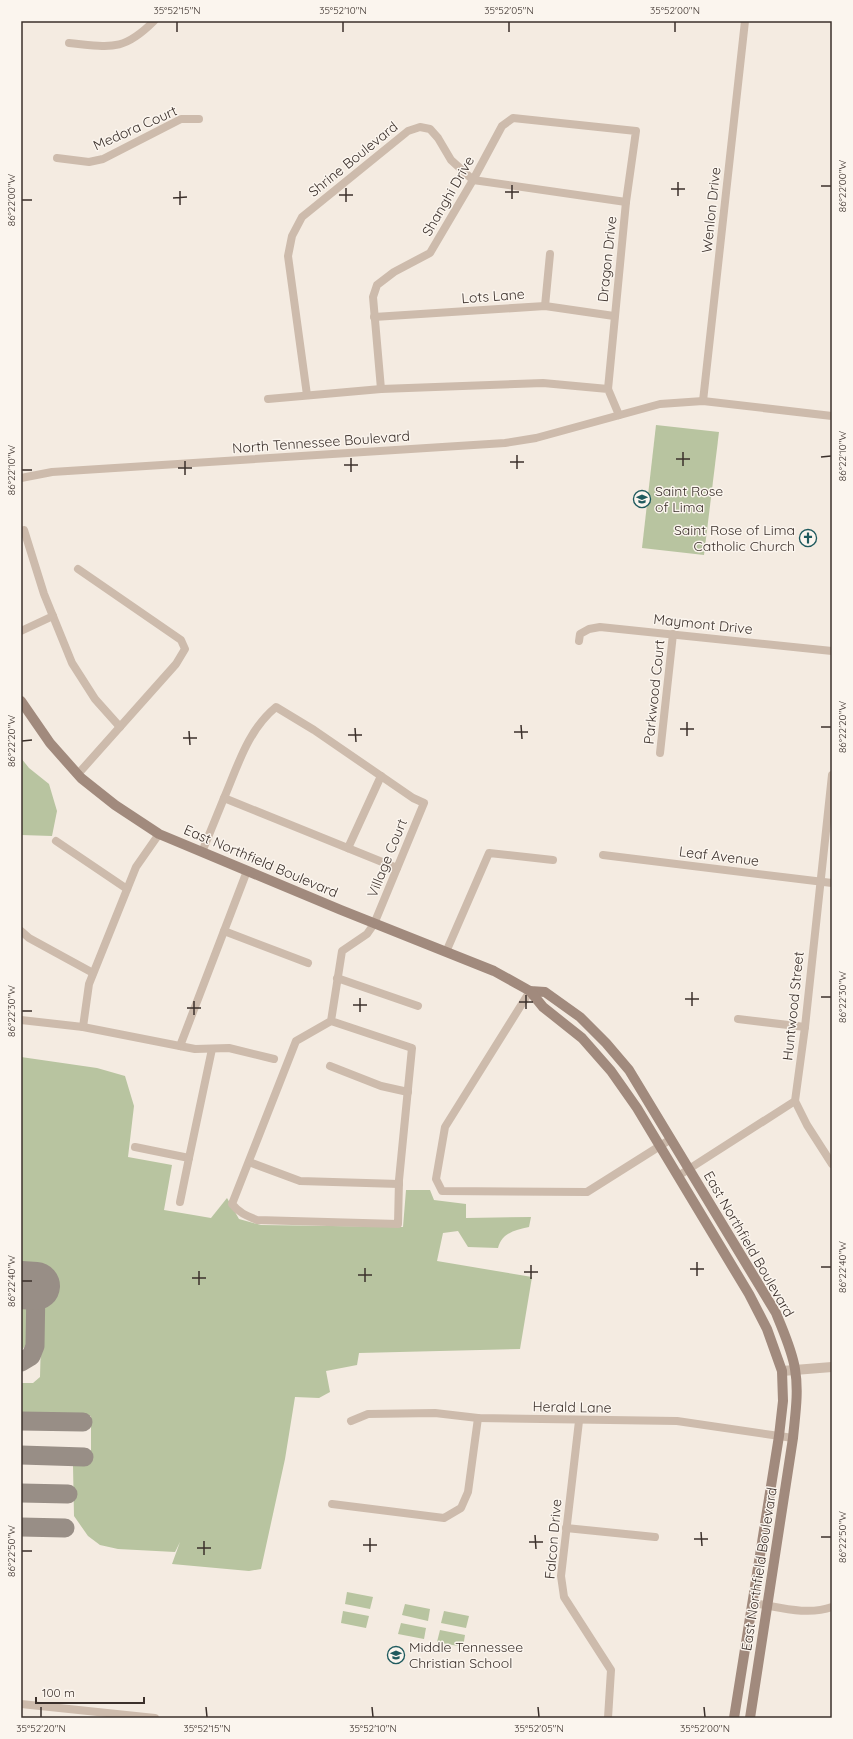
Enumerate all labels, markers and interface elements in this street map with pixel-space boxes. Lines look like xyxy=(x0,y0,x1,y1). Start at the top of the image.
text: 35°52'15"N xyxy=(153,4,201,17)
text: 35°52'10"N xyxy=(319,4,367,17)
text: 35°52'05"N xyxy=(484,4,534,17)
text: 35°52'00"N xyxy=(650,4,700,17)
street label: Medora Court xyxy=(90,101,180,154)
street label: Shrine Boulevard xyxy=(305,117,401,201)
street label: Shanghi Drive xyxy=(418,153,478,239)
text: 86°22'00"W xyxy=(836,159,849,212)
street label: Wenlon Drive xyxy=(698,166,724,254)
text: 86°22'00"W xyxy=(5,173,18,226)
street label: Dragon Drive xyxy=(594,215,620,303)
street label: Lots Lane xyxy=(461,285,525,307)
street label: North Tennessee Boulevard xyxy=(232,427,410,457)
text: 86°22'10"W xyxy=(836,431,849,481)
text: 86°22'10"W xyxy=(5,445,18,495)
place label: Saint Rose of Lima xyxy=(655,482,723,516)
school or university icon: Saint Rose of Lima xyxy=(632,489,652,509)
place label: Saint Rose of Lima Catholic Church xyxy=(674,521,795,555)
church icon: Saint Rose of Lima Catholic Church xyxy=(798,528,818,548)
street label: Maymont Drive xyxy=(653,610,754,638)
street label: Parkwood Court xyxy=(640,639,668,745)
text: 86°22'20"W xyxy=(836,701,849,753)
text: 86°22'20"W xyxy=(5,715,18,767)
street label: Village Court xyxy=(363,816,411,900)
street label: East Northfield Boulevard xyxy=(181,820,341,902)
street label: Leaf Avenue xyxy=(678,842,760,870)
street label: Huntwood Street xyxy=(778,950,808,1061)
text: 86°22'30"W xyxy=(836,971,849,1023)
text: 86°22'30"W xyxy=(5,985,18,1037)
street label: East Northfield Boulevard xyxy=(700,1168,798,1320)
text: 86°22'40"W xyxy=(836,1241,849,1293)
text: 86°22'40"W xyxy=(5,1255,18,1307)
street label: Herald Lane xyxy=(532,1397,612,1417)
street label: East Northfield Boulevard xyxy=(737,1486,781,1652)
street label: Falcon Drive xyxy=(541,1498,565,1580)
text: 86°22'50"W xyxy=(836,1511,849,1563)
text: 86°22'50"W xyxy=(5,1525,18,1577)
place label: Middle Tennessee Christian School xyxy=(409,1638,523,1672)
school or university icon: Middle Tennessee Christian School xyxy=(386,1645,406,1665)
scale bar xyxy=(36,1679,144,1705)
text: 100 m xyxy=(42,1685,75,1700)
text: 35°52'20"N xyxy=(16,1722,66,1735)
text: 35°52'15"N xyxy=(183,1722,231,1735)
text: 35°52'10"N xyxy=(349,1722,397,1735)
text: 35°52'05"N xyxy=(514,1722,564,1735)
text: 35°52'00"N xyxy=(680,1722,730,1735)

